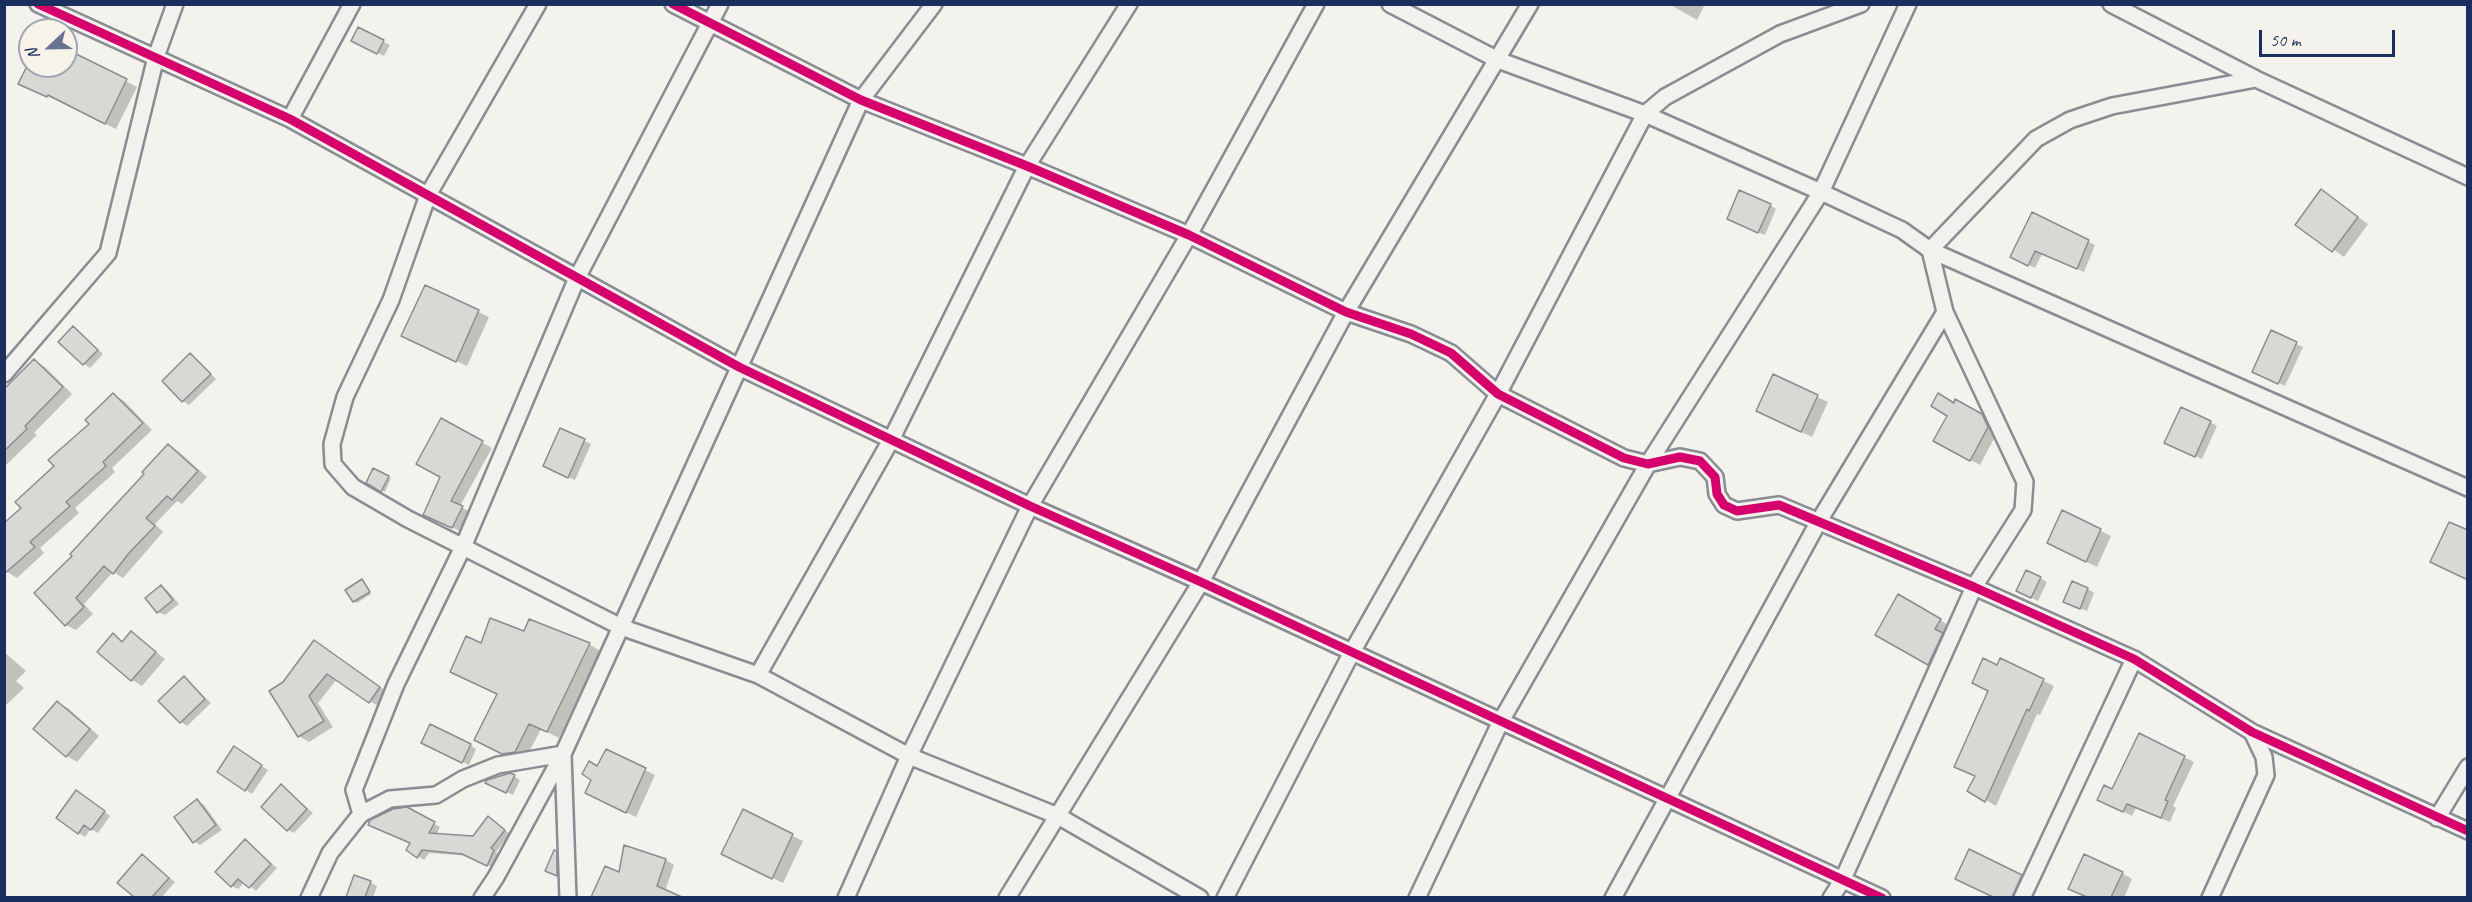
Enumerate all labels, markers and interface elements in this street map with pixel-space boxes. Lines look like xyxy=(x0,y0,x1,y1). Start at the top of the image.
north arrow xyxy=(18,18,78,78)
scale bar xyxy=(2262,18,2398,56)
text: 50 m xyxy=(2270,29,2301,51)
text: N xyxy=(22,46,44,62)

